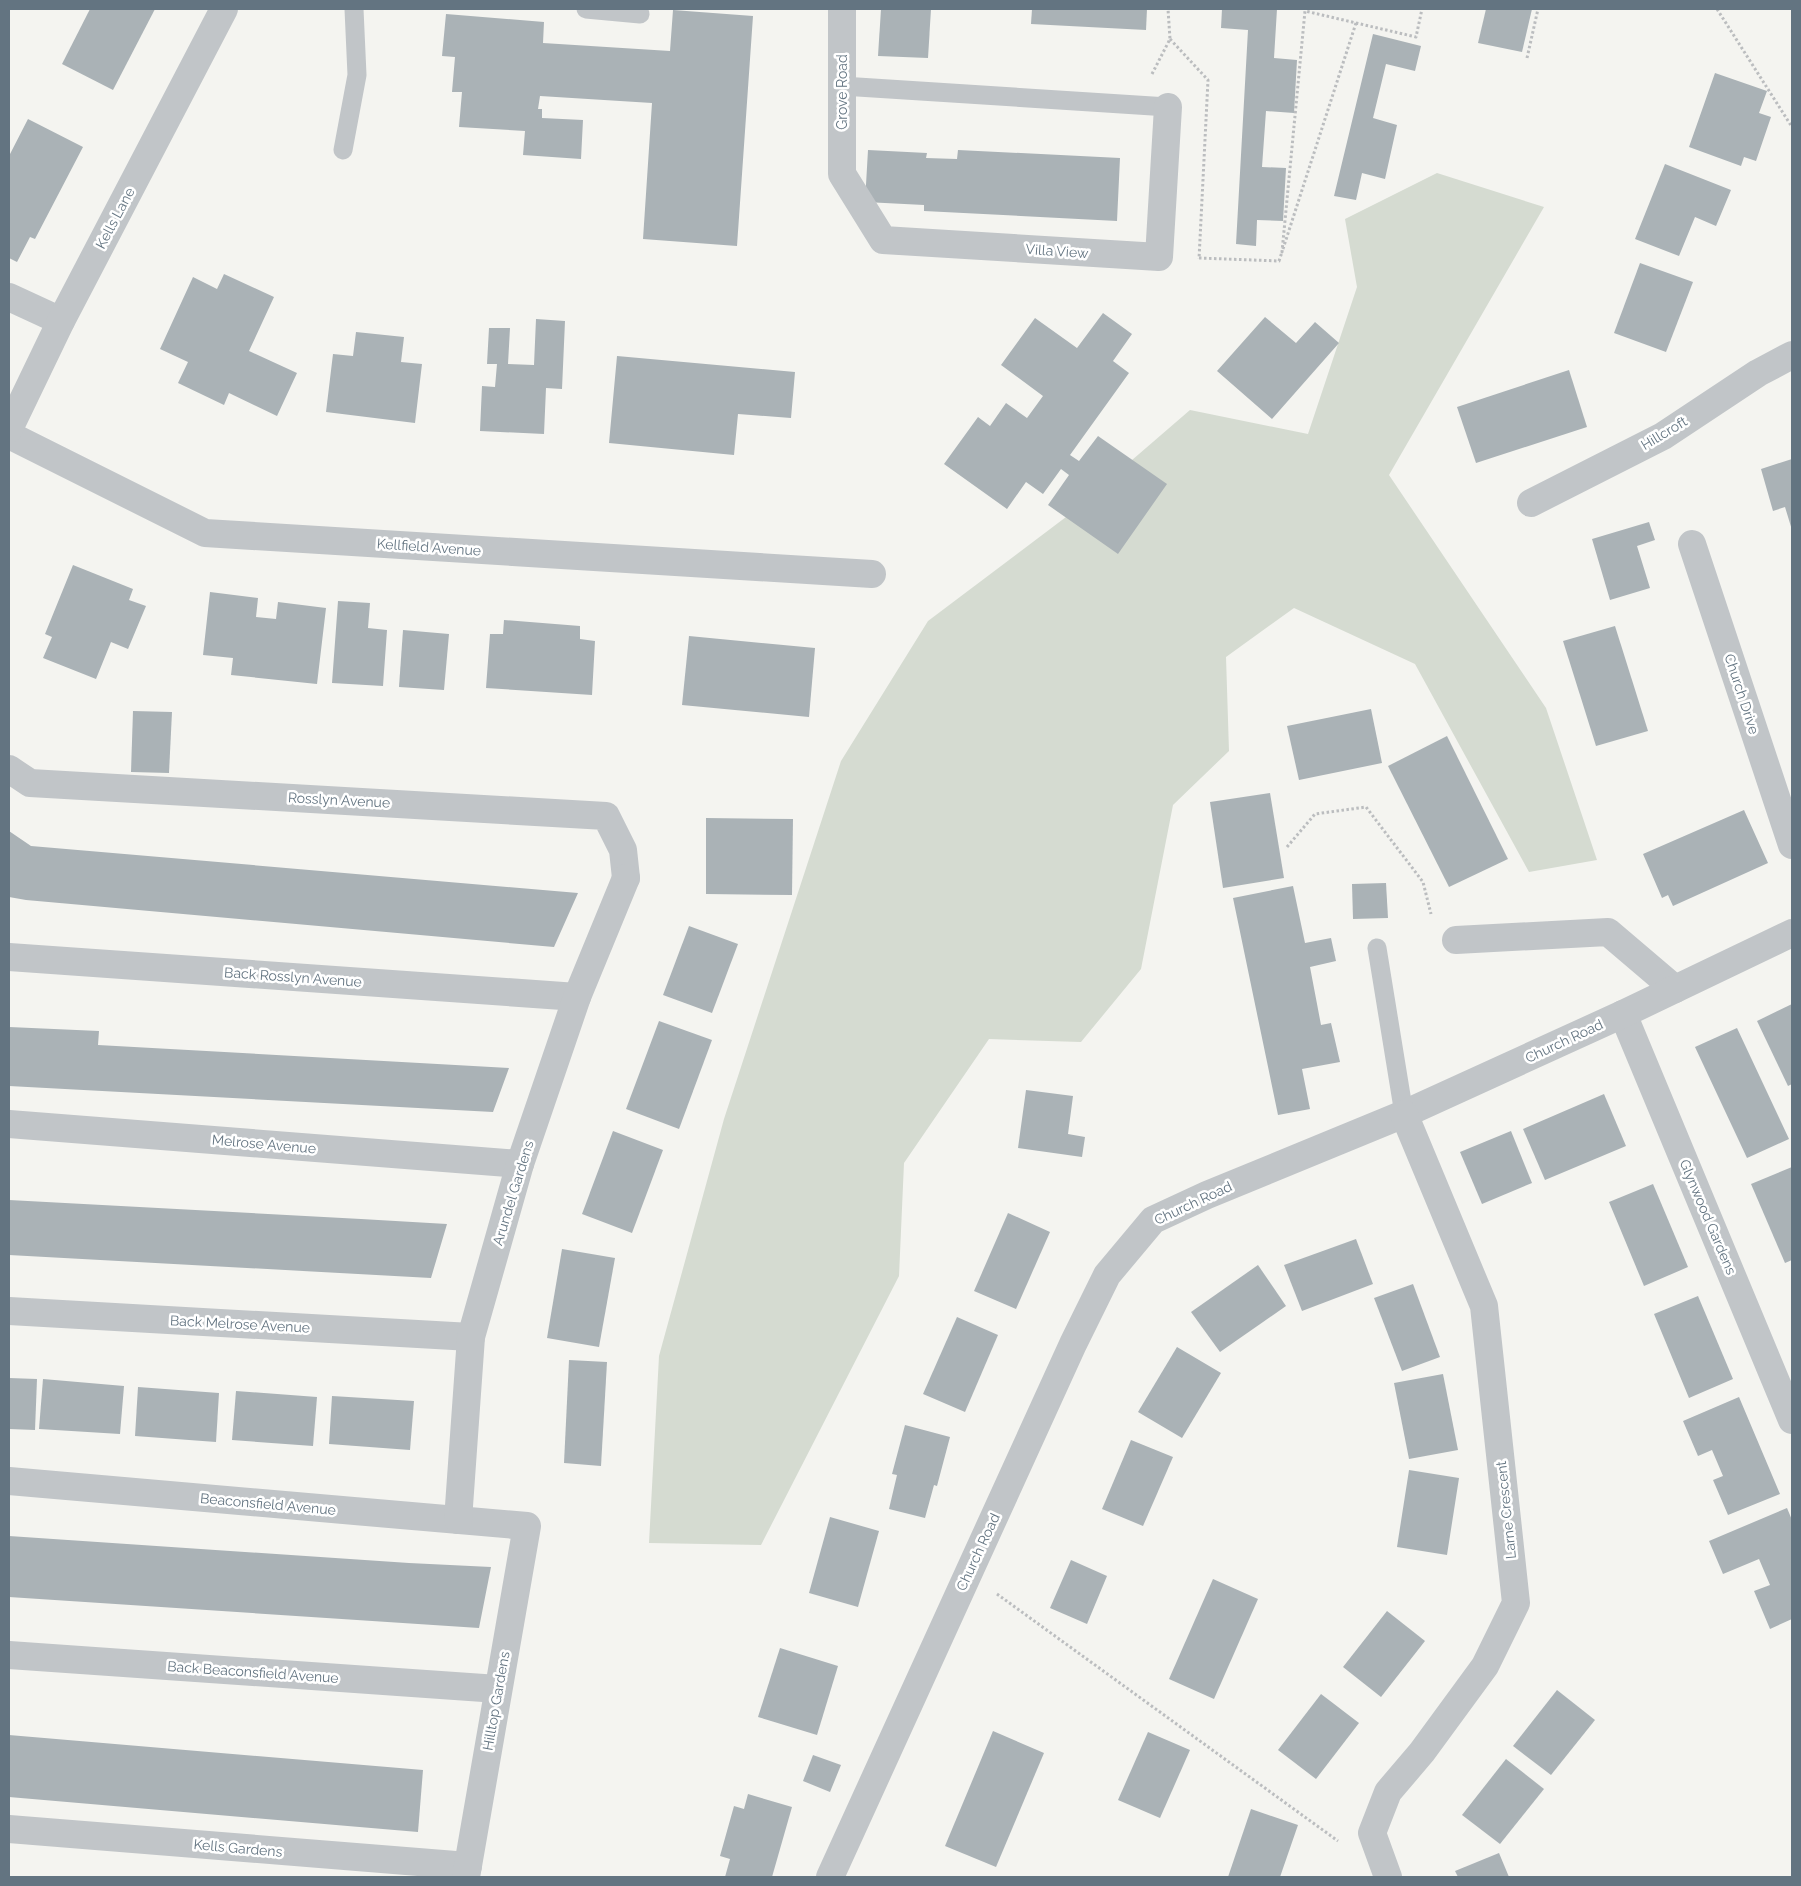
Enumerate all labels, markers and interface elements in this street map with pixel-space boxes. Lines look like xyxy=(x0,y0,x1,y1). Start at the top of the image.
street label: Grove Road xyxy=(834,54,850,130)
street label: Kells Lane xyxy=(92,185,138,251)
street label: Villa View xyxy=(1025,241,1090,261)
street label: Hillcroft xyxy=(1638,413,1690,453)
street label: Kellfield Avenue xyxy=(376,535,482,559)
street label: Church Drive xyxy=(1721,652,1763,736)
street label: Rosslyn Avenue xyxy=(287,789,391,811)
street label: Back Rosslyn Avenue xyxy=(224,964,362,990)
street label: Church Road xyxy=(1523,1016,1605,1066)
street label: Melrose Avenue xyxy=(211,1131,317,1157)
street label: Arundel Gardens xyxy=(489,1138,537,1247)
street label: Glynwood Gardens xyxy=(1677,1157,1740,1277)
street label: Church Road xyxy=(1152,1178,1234,1228)
street label: Back Melrose Avenue xyxy=(170,1312,310,1336)
street label: Larne Crescent xyxy=(1493,1460,1519,1560)
street label: Beaconsfield Avenue xyxy=(200,1490,336,1518)
street label: Church Road xyxy=(953,1511,1003,1593)
street label: Hilltop Gardens xyxy=(479,1650,513,1752)
street label: Back Beaconsfield Avenue xyxy=(167,1658,339,1686)
street label: Kells Gardens xyxy=(193,1836,283,1860)

